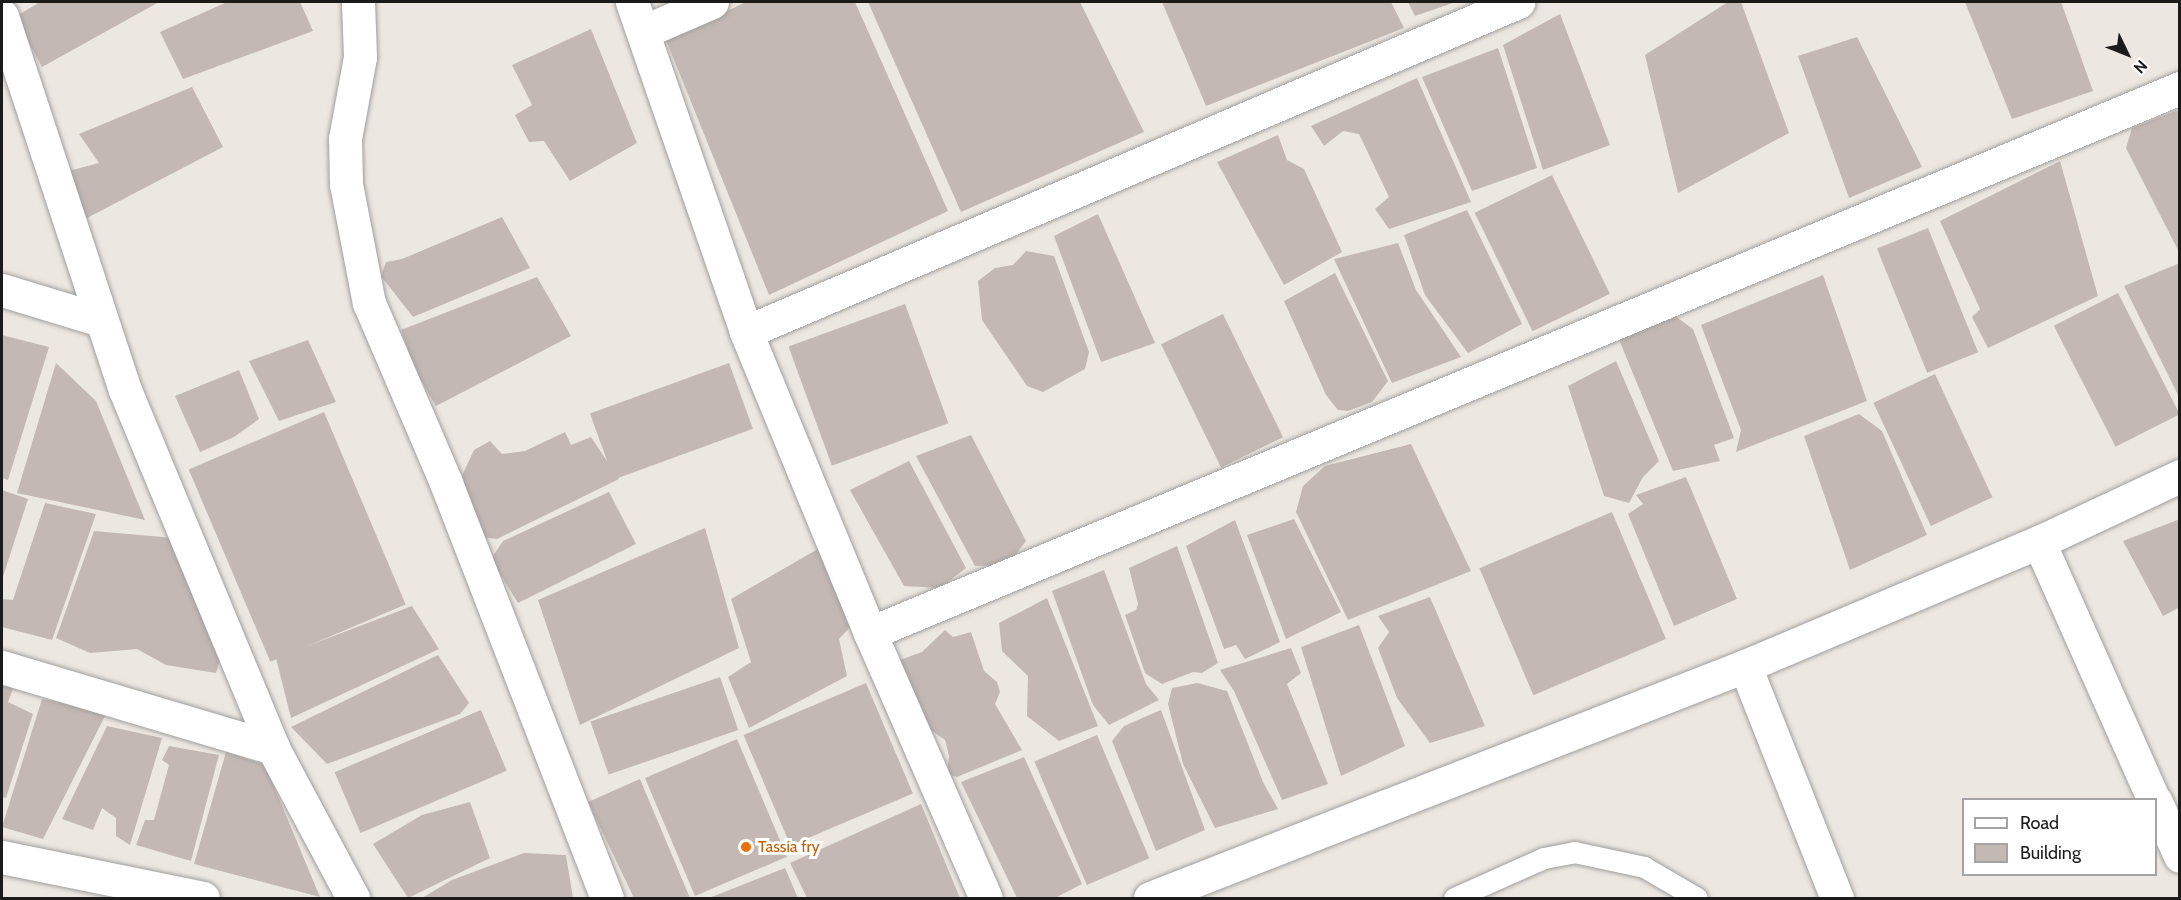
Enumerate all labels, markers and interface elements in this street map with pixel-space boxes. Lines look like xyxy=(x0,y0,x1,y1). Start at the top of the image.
north arrow xyxy=(2097,24,2157,84)
text: N xyxy=(2130,56,2151,77)
legend xyxy=(1962,798,2157,876)
text: Road xyxy=(2020,812,2059,834)
place label: Tassia fry xyxy=(758,837,820,857)
marker: Tassia fry xyxy=(739,840,753,854)
text: Building xyxy=(2020,842,2081,864)

